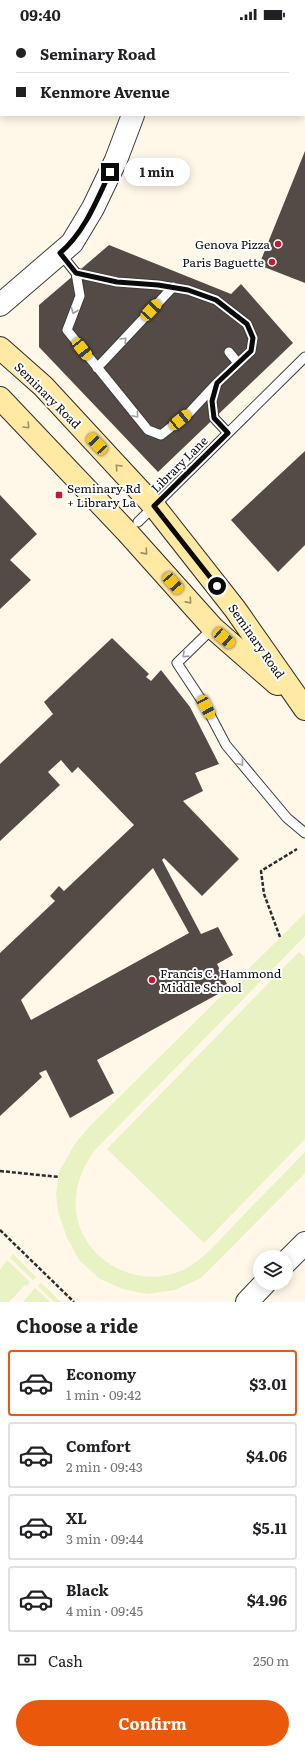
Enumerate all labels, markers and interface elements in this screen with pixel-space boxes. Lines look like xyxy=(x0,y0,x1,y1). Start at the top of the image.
text: 09:40 xyxy=(20,3,61,26)
text: Seminary Road xyxy=(40,42,156,65)
text: Kenmore Avenue xyxy=(40,80,170,103)
callout: 1 min xyxy=(124,158,190,186)
text: 1 min xyxy=(140,162,174,181)
route end xyxy=(101,163,119,181)
place label: Genova Pizza xyxy=(195,235,271,253)
marker: Genova Pizza xyxy=(273,239,283,249)
place label: Paris Baguette xyxy=(182,253,264,271)
marker: Paris Baguette xyxy=(267,257,277,267)
car xyxy=(138,297,164,323)
one-way arrow xyxy=(71,307,79,314)
car xyxy=(70,336,94,362)
one-way arrow xyxy=(119,337,127,345)
street label: Seminary Road xyxy=(11,358,86,433)
car xyxy=(167,408,193,432)
one-way arrow xyxy=(131,410,138,418)
one-way arrow xyxy=(22,421,30,429)
car xyxy=(84,431,110,457)
street label: Library Lane xyxy=(147,432,211,496)
one-way arrow xyxy=(116,465,123,472)
place label: Seminary Rd + Library La xyxy=(67,479,142,511)
marker: Seminary Rd + Library La xyxy=(54,490,64,500)
one-way arrow xyxy=(140,547,148,555)
car xyxy=(161,570,185,596)
route start xyxy=(208,577,226,595)
one-way arrow xyxy=(184,596,191,604)
street label: Seminary Road xyxy=(225,600,290,682)
car xyxy=(211,626,237,650)
one-way arrow xyxy=(182,650,190,658)
car xyxy=(195,694,217,720)
one-way arrow xyxy=(236,759,243,766)
place label: Francis C. Hammond Middle School xyxy=(160,964,282,996)
marker: Francis C. Hammond Middle School xyxy=(147,975,157,985)
map controls xyxy=(253,1250,293,1290)
button: layers xyxy=(253,1250,293,1290)
text: Choose a ride xyxy=(16,1312,138,1339)
text: Economy xyxy=(66,1362,136,1385)
icon: car xyxy=(18,1365,54,1401)
text: $3.01 xyxy=(249,1372,287,1395)
text: 1 min · 09:42 xyxy=(66,1385,141,1404)
text: Comfort xyxy=(66,1434,131,1457)
icon: car xyxy=(18,1437,54,1473)
text: $4.06 xyxy=(246,1444,287,1467)
text: 2 min · 09:43 xyxy=(66,1457,143,1476)
text: XL xyxy=(66,1506,87,1529)
icon: car xyxy=(18,1509,54,1545)
text: $5.11 xyxy=(253,1516,287,1539)
text: 3 min · 09:44 xyxy=(66,1529,143,1548)
text: Black xyxy=(66,1578,109,1601)
icon: car xyxy=(18,1581,54,1617)
text: $4.96 xyxy=(247,1588,287,1611)
text: 4 min · 09:45 xyxy=(66,1601,143,1620)
icon: cash xyxy=(16,1649,38,1671)
text: Cash xyxy=(48,1649,83,1672)
text: 250 m xyxy=(253,1651,289,1670)
button: Confirm xyxy=(16,1700,289,1746)

